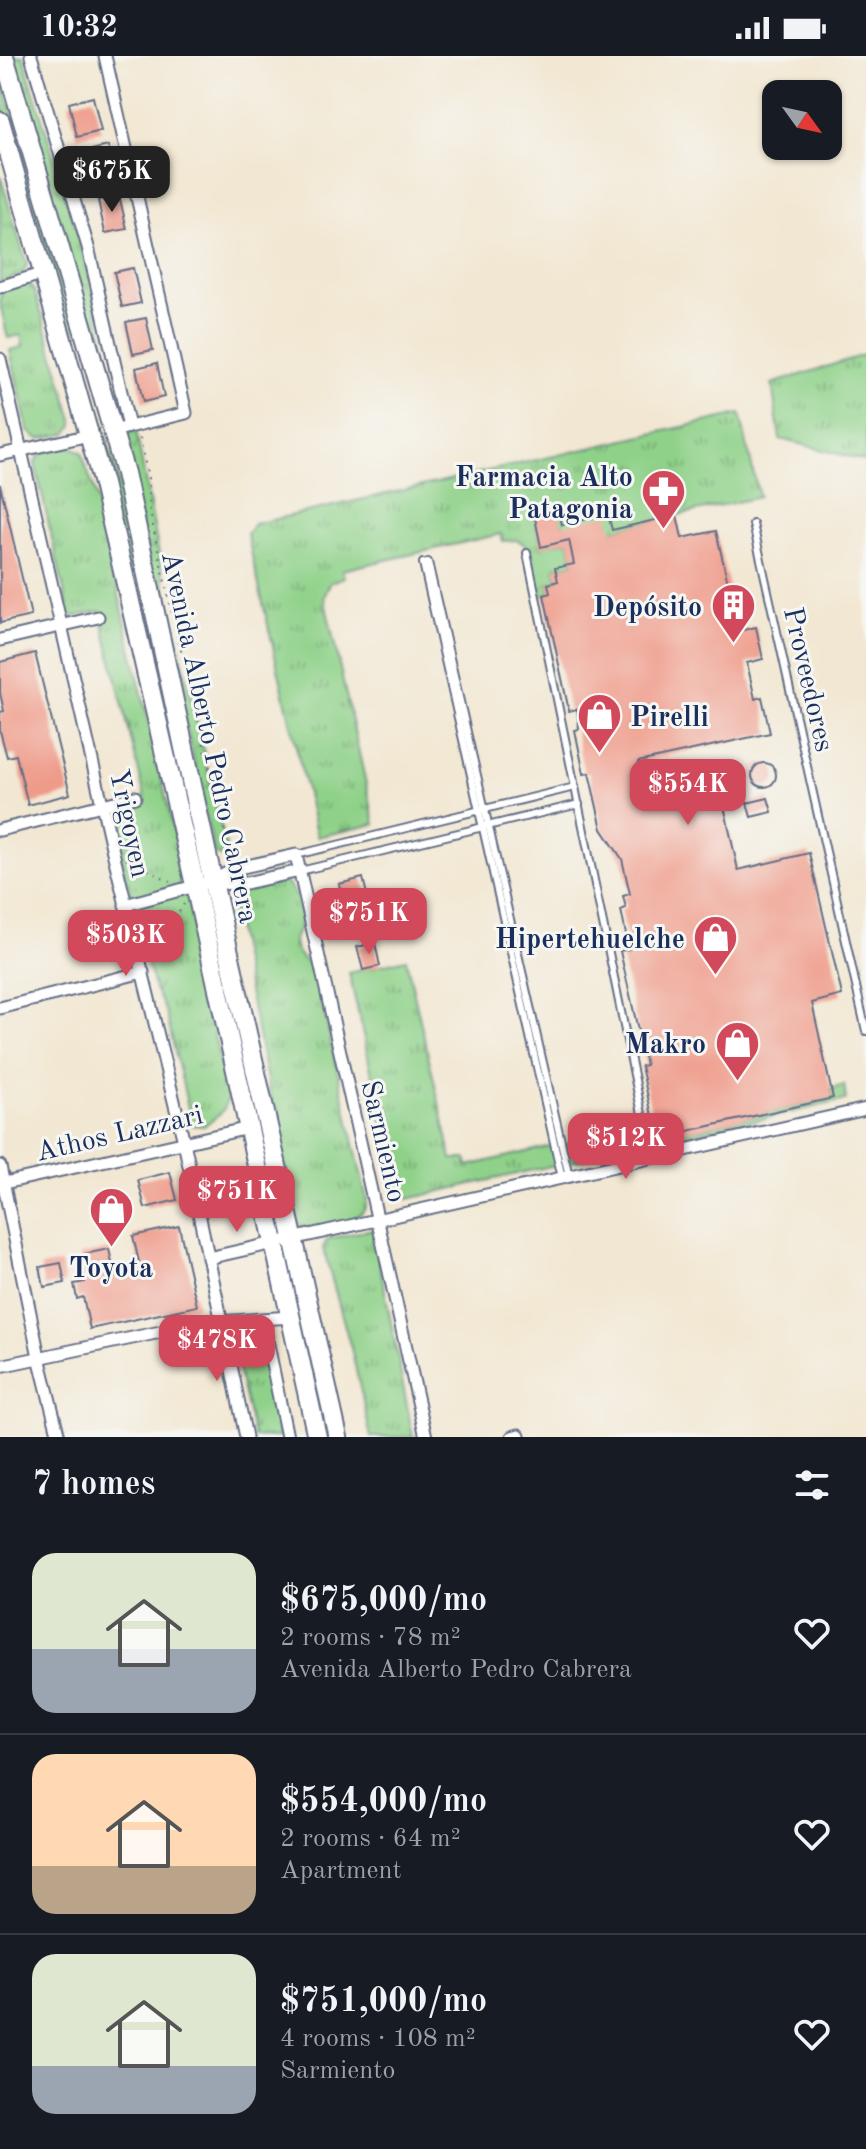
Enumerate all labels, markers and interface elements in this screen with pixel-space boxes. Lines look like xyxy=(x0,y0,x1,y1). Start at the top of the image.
text: 10:32 xyxy=(40,13,118,43)
north arrow xyxy=(762,80,842,160)
map controls xyxy=(762,80,842,160)
pin: $675K xyxy=(56,146,168,214)
text: $675K xyxy=(72,159,152,185)
place label: Farmacia Alto Patagonia xyxy=(455,465,633,525)
pharmacy icon: Farmacia Alto Patagonia xyxy=(640,468,688,531)
street label: Avenida Alberto Pedro Cabrera xyxy=(155,549,261,926)
building icon: Depósito xyxy=(709,582,757,645)
place label: Depósito xyxy=(593,595,702,623)
street label: Proveedores xyxy=(777,605,837,755)
shop icon: Pirelli xyxy=(575,692,623,755)
place label: Pirelli xyxy=(630,705,709,733)
pin: $554K xyxy=(632,759,744,827)
street label: Yrigoyen xyxy=(103,767,153,880)
text: $554K xyxy=(648,772,728,798)
pin: $751K xyxy=(313,888,425,956)
text: $751K xyxy=(329,901,409,927)
pin: $503K xyxy=(70,910,182,978)
shop icon: Hipertehuelche xyxy=(692,914,740,977)
text: $503K xyxy=(86,923,166,949)
place label: Hipertehuelche xyxy=(495,927,685,955)
shop icon: Makro xyxy=(713,1019,761,1082)
place label: Makro xyxy=(625,1032,706,1060)
street label: Sarmiento xyxy=(354,1078,410,1205)
street label: Athos Lazzari xyxy=(33,1102,206,1168)
pin: $512K xyxy=(570,1113,682,1181)
text: $512K xyxy=(586,1126,666,1152)
pin: $751K xyxy=(181,1166,293,1234)
text: $751K xyxy=(197,1179,277,1205)
shop icon: Toyota xyxy=(87,1186,135,1249)
place label: Toyota xyxy=(69,1256,153,1284)
pin: $478K xyxy=(161,1315,273,1383)
text: $478K xyxy=(177,1328,257,1354)
icon: filters xyxy=(790,1463,834,1507)
text: 7 homes xyxy=(32,1468,155,1502)
text: $675,000/mo xyxy=(280,1584,487,1618)
icon: home xyxy=(96,1585,192,1681)
icon: heart xyxy=(790,1611,834,1655)
text: 2 rooms · 78 m² xyxy=(280,1625,461,1651)
text: Avenida Alberto Pedro Cabrera xyxy=(280,1657,632,1683)
text: $554,000/mo xyxy=(280,1785,487,1819)
icon: home xyxy=(96,1786,192,1882)
icon: heart xyxy=(790,1812,834,1856)
text: 2 rooms · 64 m² xyxy=(280,1826,461,1852)
text: Apartment xyxy=(280,1858,402,1884)
text: $751,000/mo xyxy=(280,1985,487,2019)
icon: home xyxy=(96,1986,192,2082)
icon: heart xyxy=(790,2012,834,2056)
text: 4 rooms · 108 m² xyxy=(280,2026,476,2052)
text: Sarmiento xyxy=(280,2058,395,2084)

